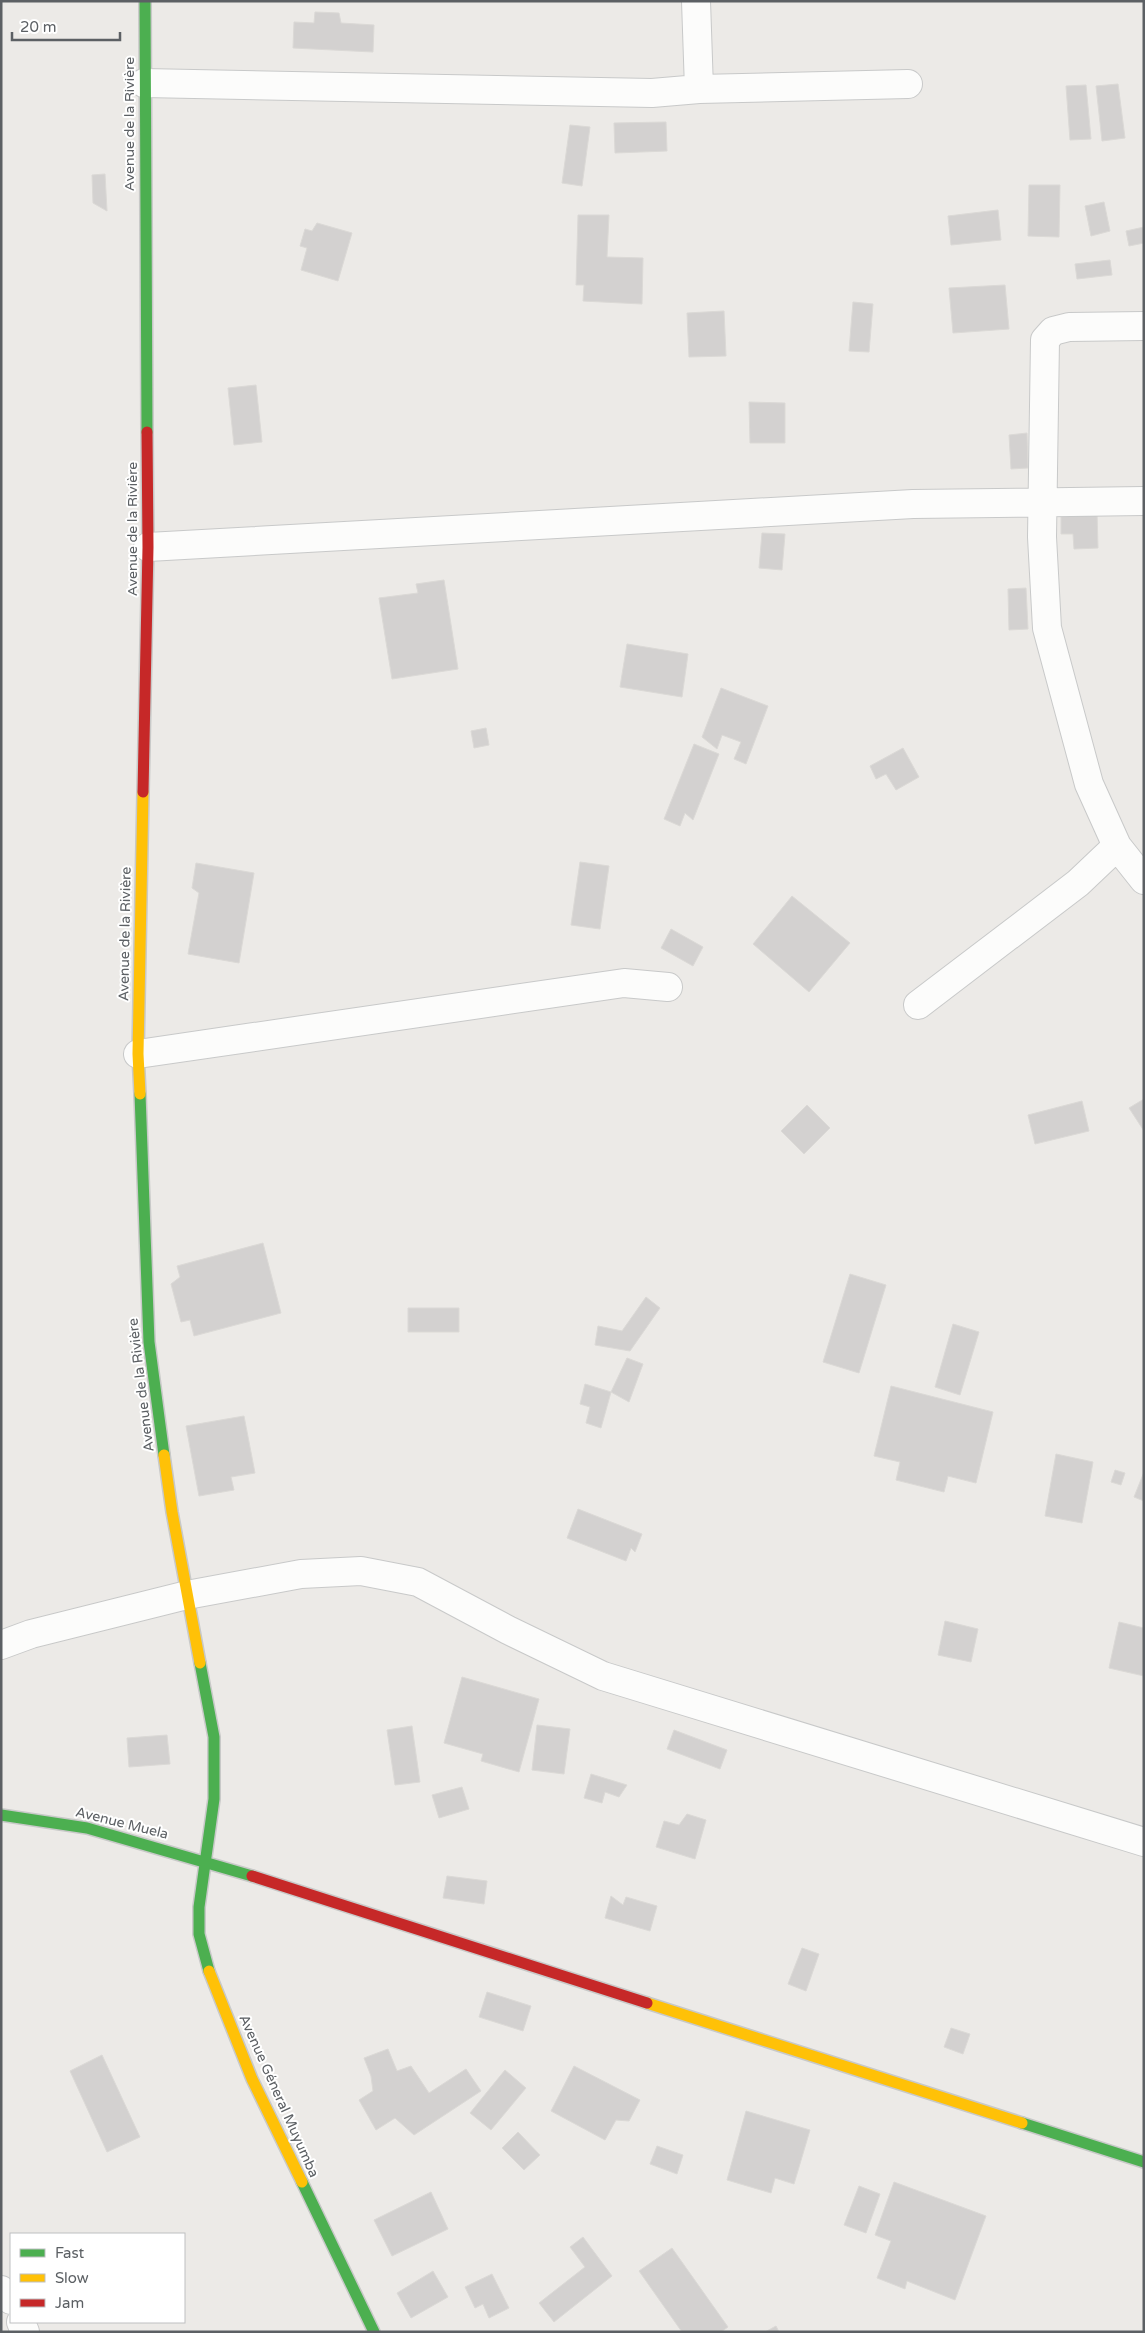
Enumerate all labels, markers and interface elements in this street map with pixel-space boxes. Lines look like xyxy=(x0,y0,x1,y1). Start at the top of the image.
scale bar xyxy=(12,10,120,42)
text: 20 m xyxy=(20,18,57,36)
street label: Avenue de la Rivière xyxy=(121,57,138,191)
street label: Avenue de la Rivière xyxy=(124,462,141,596)
street label: Avenue de la Rivière xyxy=(115,867,135,1001)
street label: Avenue de la Rivière xyxy=(124,1317,158,1453)
street label: Avenue Muela xyxy=(74,1803,170,1843)
street label: Avenue Géneral Muyumba xyxy=(235,2012,323,2180)
legend xyxy=(10,2233,185,2323)
text: Fast xyxy=(55,2244,85,2262)
text: Slow xyxy=(55,2269,89,2287)
text: Jam xyxy=(55,2294,84,2312)

